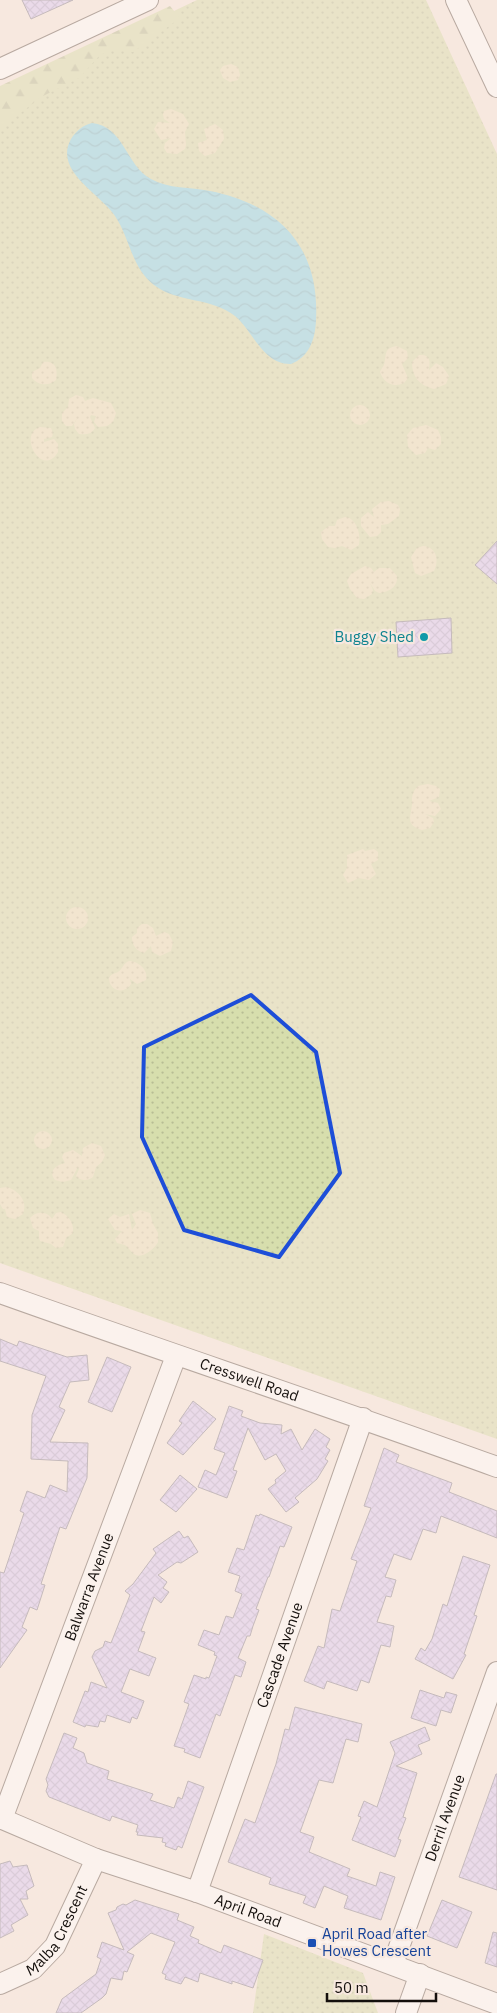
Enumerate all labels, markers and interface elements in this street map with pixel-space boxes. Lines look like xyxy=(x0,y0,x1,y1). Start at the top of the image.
place label: Buggy Shed xyxy=(335,627,414,646)
marker: Buggy Shed xyxy=(418,631,430,643)
street label: Cresswell Road xyxy=(198,1354,301,1405)
street label: Balwarra Avenue xyxy=(60,1530,118,1643)
street label: Cascade Avenue xyxy=(252,1599,307,1710)
street label: Derril Avenue xyxy=(420,1772,469,1864)
street label: Malba Crescent xyxy=(23,1882,91,1980)
street label: April Road xyxy=(212,1889,284,1932)
place label: April Road after Howes Crescent xyxy=(322,1924,431,1960)
marker: April Road after Howes Crescent xyxy=(306,1937,318,1949)
scale bar xyxy=(327,1970,436,2002)
text: 50 m xyxy=(334,1978,369,1997)

